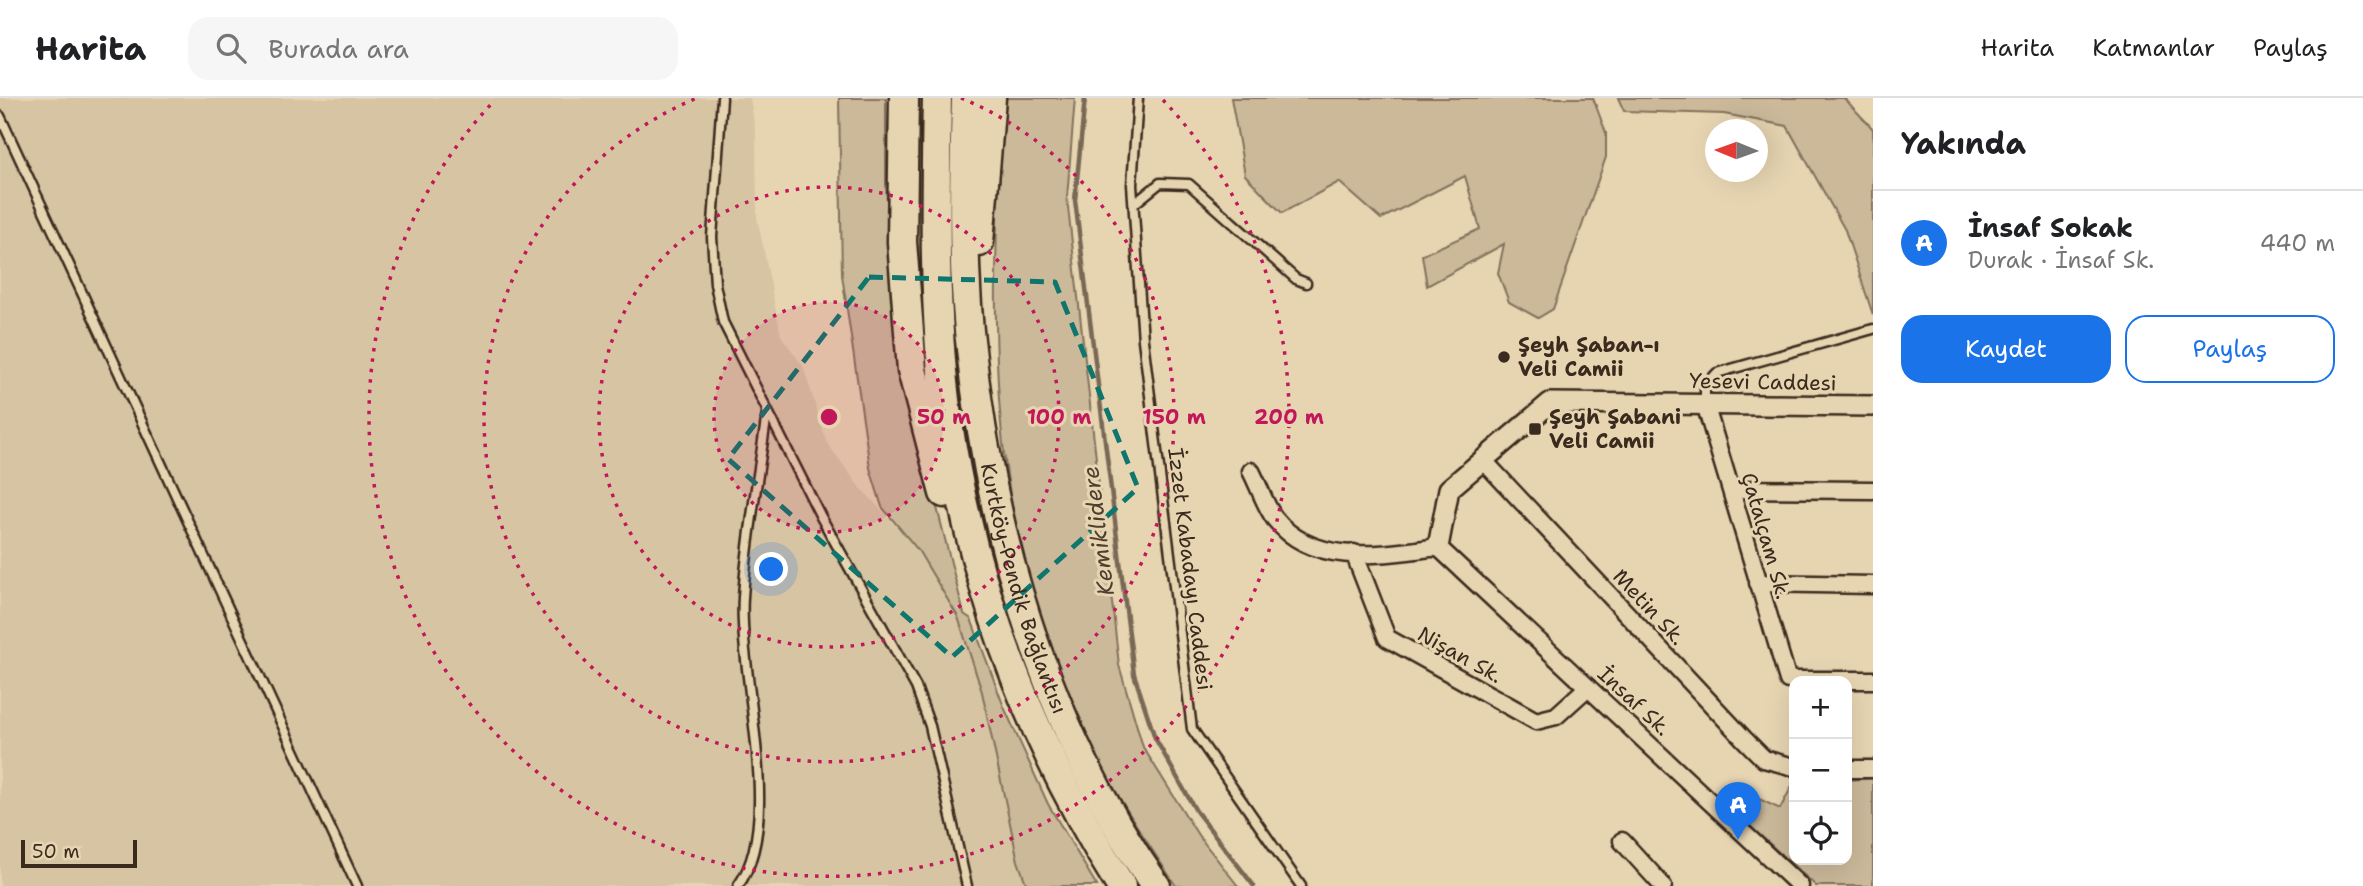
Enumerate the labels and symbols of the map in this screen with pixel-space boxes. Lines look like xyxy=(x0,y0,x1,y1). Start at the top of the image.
north arrow xyxy=(1705,119,1768,182)
place label: Şeyh Şaban-ı Veli Camii xyxy=(1518,331,1660,383)
marker: Şeyh Şaban-ı Veli Camii xyxy=(1496,349,1512,365)
street label: Yesevi Caddesi xyxy=(1689,367,1837,397)
text: 50 m xyxy=(917,403,971,431)
text: 100 m xyxy=(1027,403,1091,431)
text: 150 m xyxy=(1142,403,1206,431)
text: 200 m xyxy=(1254,403,1324,431)
place label: Şeyh Şabani Veli Camii xyxy=(1549,403,1681,455)
centre of rings xyxy=(817,405,841,429)
marker: Şeyh Şabani Veli Camii xyxy=(1527,421,1543,437)
street label: İzzet Kabadayı Caddesi xyxy=(1161,446,1219,692)
street label: Kurtköy-Pendik Bağlantısı xyxy=(974,461,1074,718)
water label: Kemiklidere xyxy=(1075,464,1121,598)
street label: Çatalçam Sk. xyxy=(1735,470,1797,602)
your location xyxy=(754,552,788,586)
street label: Metin Sk. xyxy=(1607,563,1691,651)
street label: Nişan Sk. xyxy=(1412,620,1508,690)
street label: İnsaf Sk. xyxy=(1591,660,1677,742)
pin: A xyxy=(1715,782,1761,840)
scale bar xyxy=(21,837,136,869)

